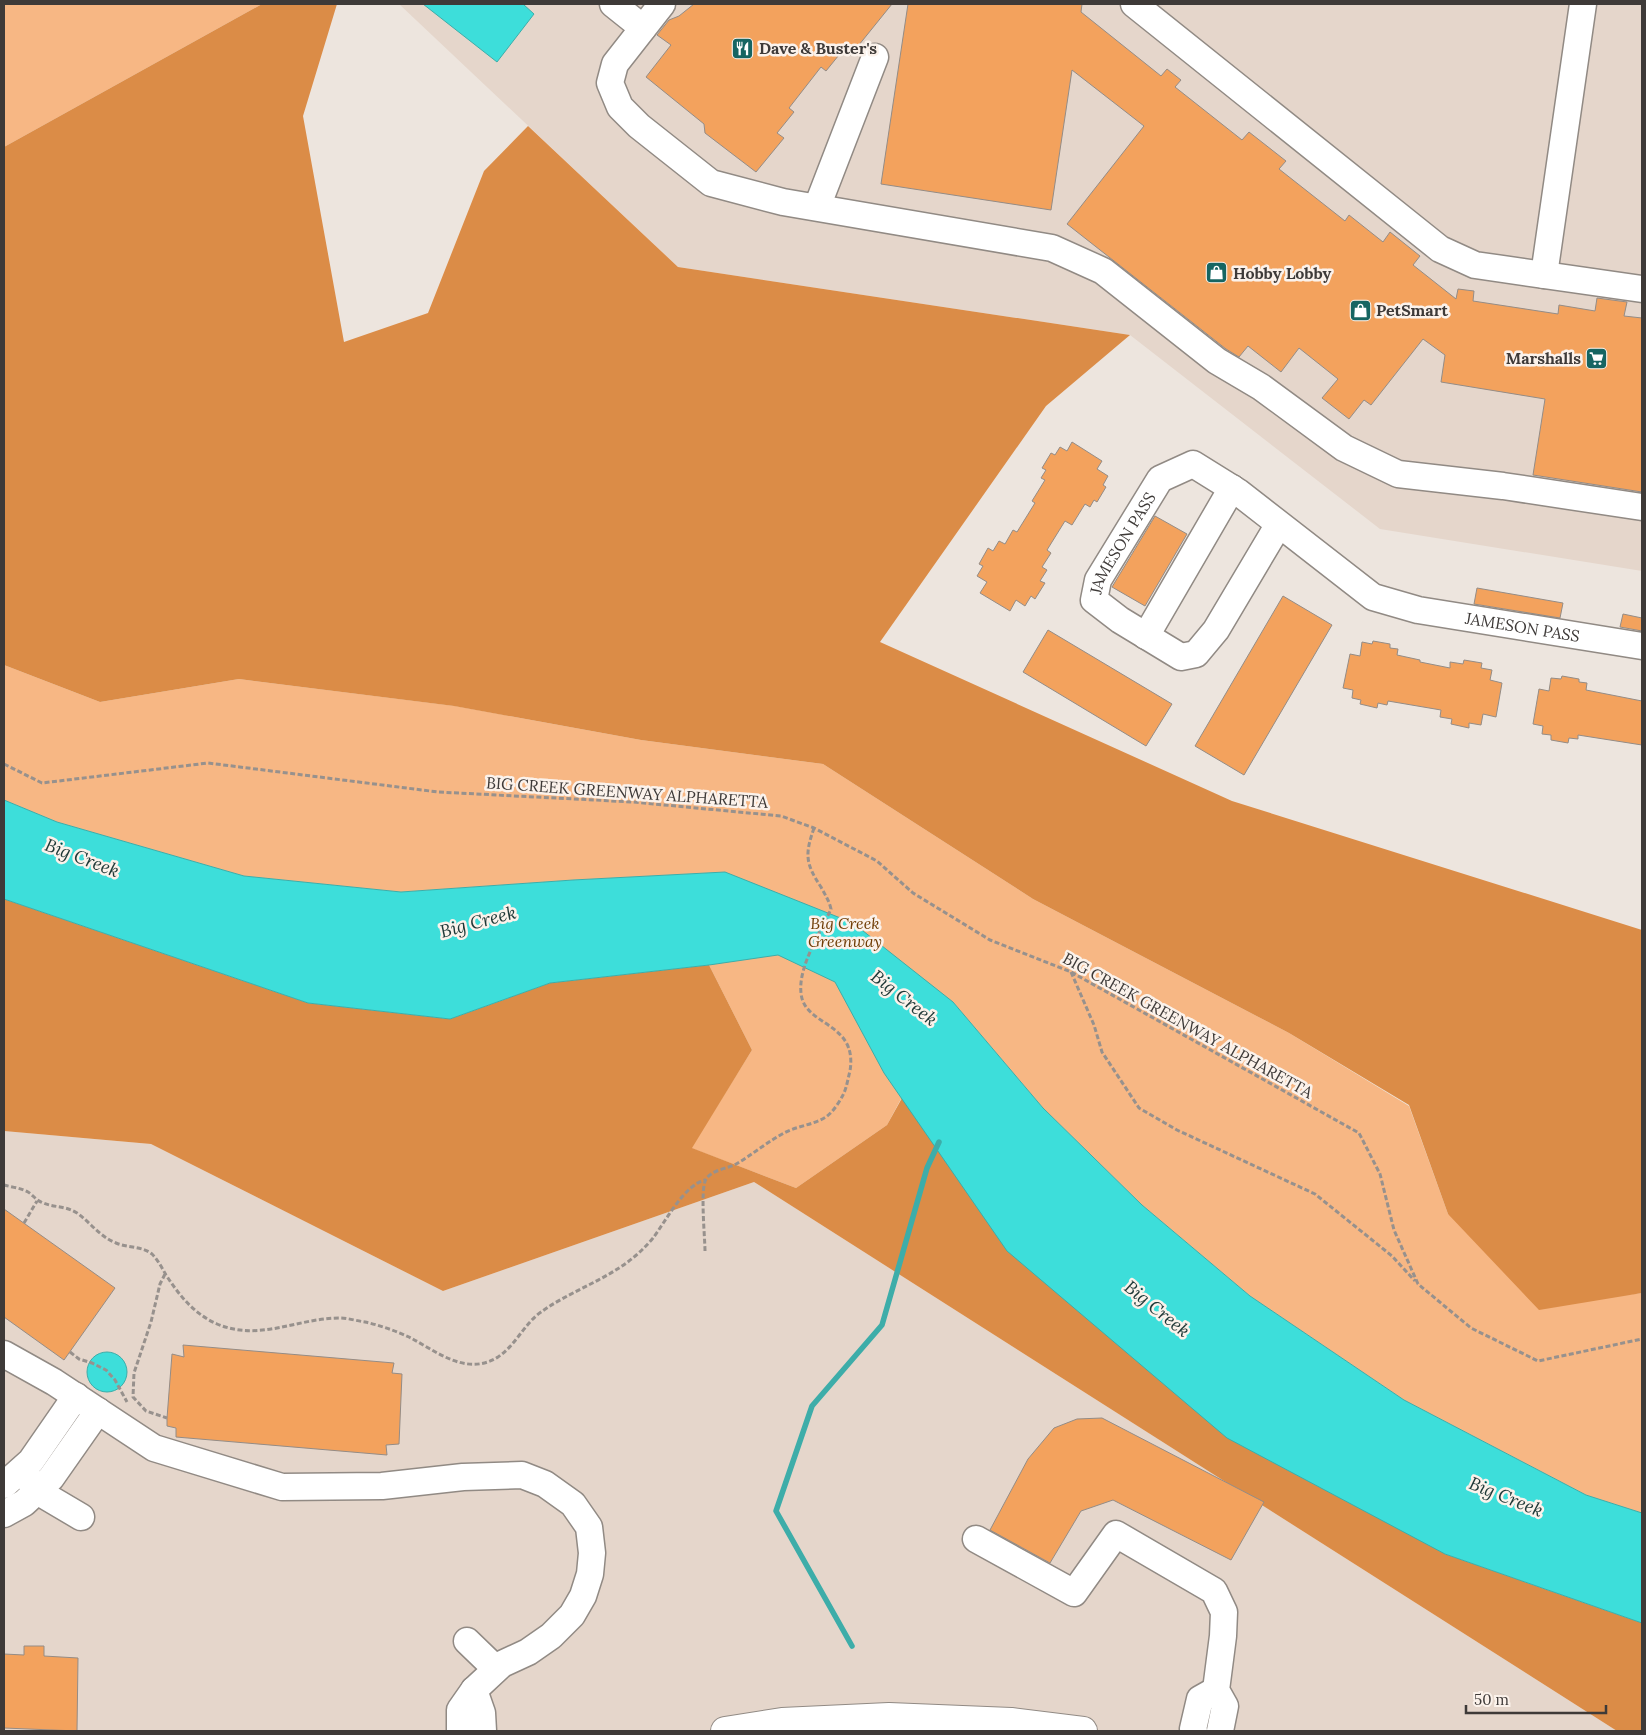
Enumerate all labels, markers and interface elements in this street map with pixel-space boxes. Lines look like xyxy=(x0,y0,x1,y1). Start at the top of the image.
restaurant icon: Dave & Buster's xyxy=(731,36,755,60)
place label: Dave & Buster's xyxy=(759,38,877,58)
shop icon: Hobby Lobby xyxy=(1205,261,1229,285)
place label: Hobby Lobby xyxy=(1233,263,1332,283)
shop icon: PetSmart xyxy=(1348,298,1372,322)
place label: PetSmart xyxy=(1376,300,1448,320)
supermarket icon: Marshalls xyxy=(1585,346,1609,370)
place label: Marshalls xyxy=(1506,348,1581,368)
street label: JAMESON PASS xyxy=(1085,488,1160,597)
street label: JAMESON PASS xyxy=(1463,608,1581,646)
street label: BIG CREEK GREENWAY ALPHARETTA xyxy=(485,772,770,812)
water label: Big Creek xyxy=(42,833,123,882)
water label: Big Creek xyxy=(437,900,518,943)
park label: Big Creek Greenway xyxy=(808,913,882,951)
street label: BIG CREEK GREENWAY ALPHARETTA xyxy=(1060,948,1317,1103)
water label: Big Creek xyxy=(867,965,942,1031)
water label: Big Creek xyxy=(1120,1275,1195,1342)
water label: Big Creek xyxy=(1466,1471,1547,1522)
scale bar xyxy=(1466,1682,1606,1714)
text: 50 m xyxy=(1474,1690,1509,1709)

